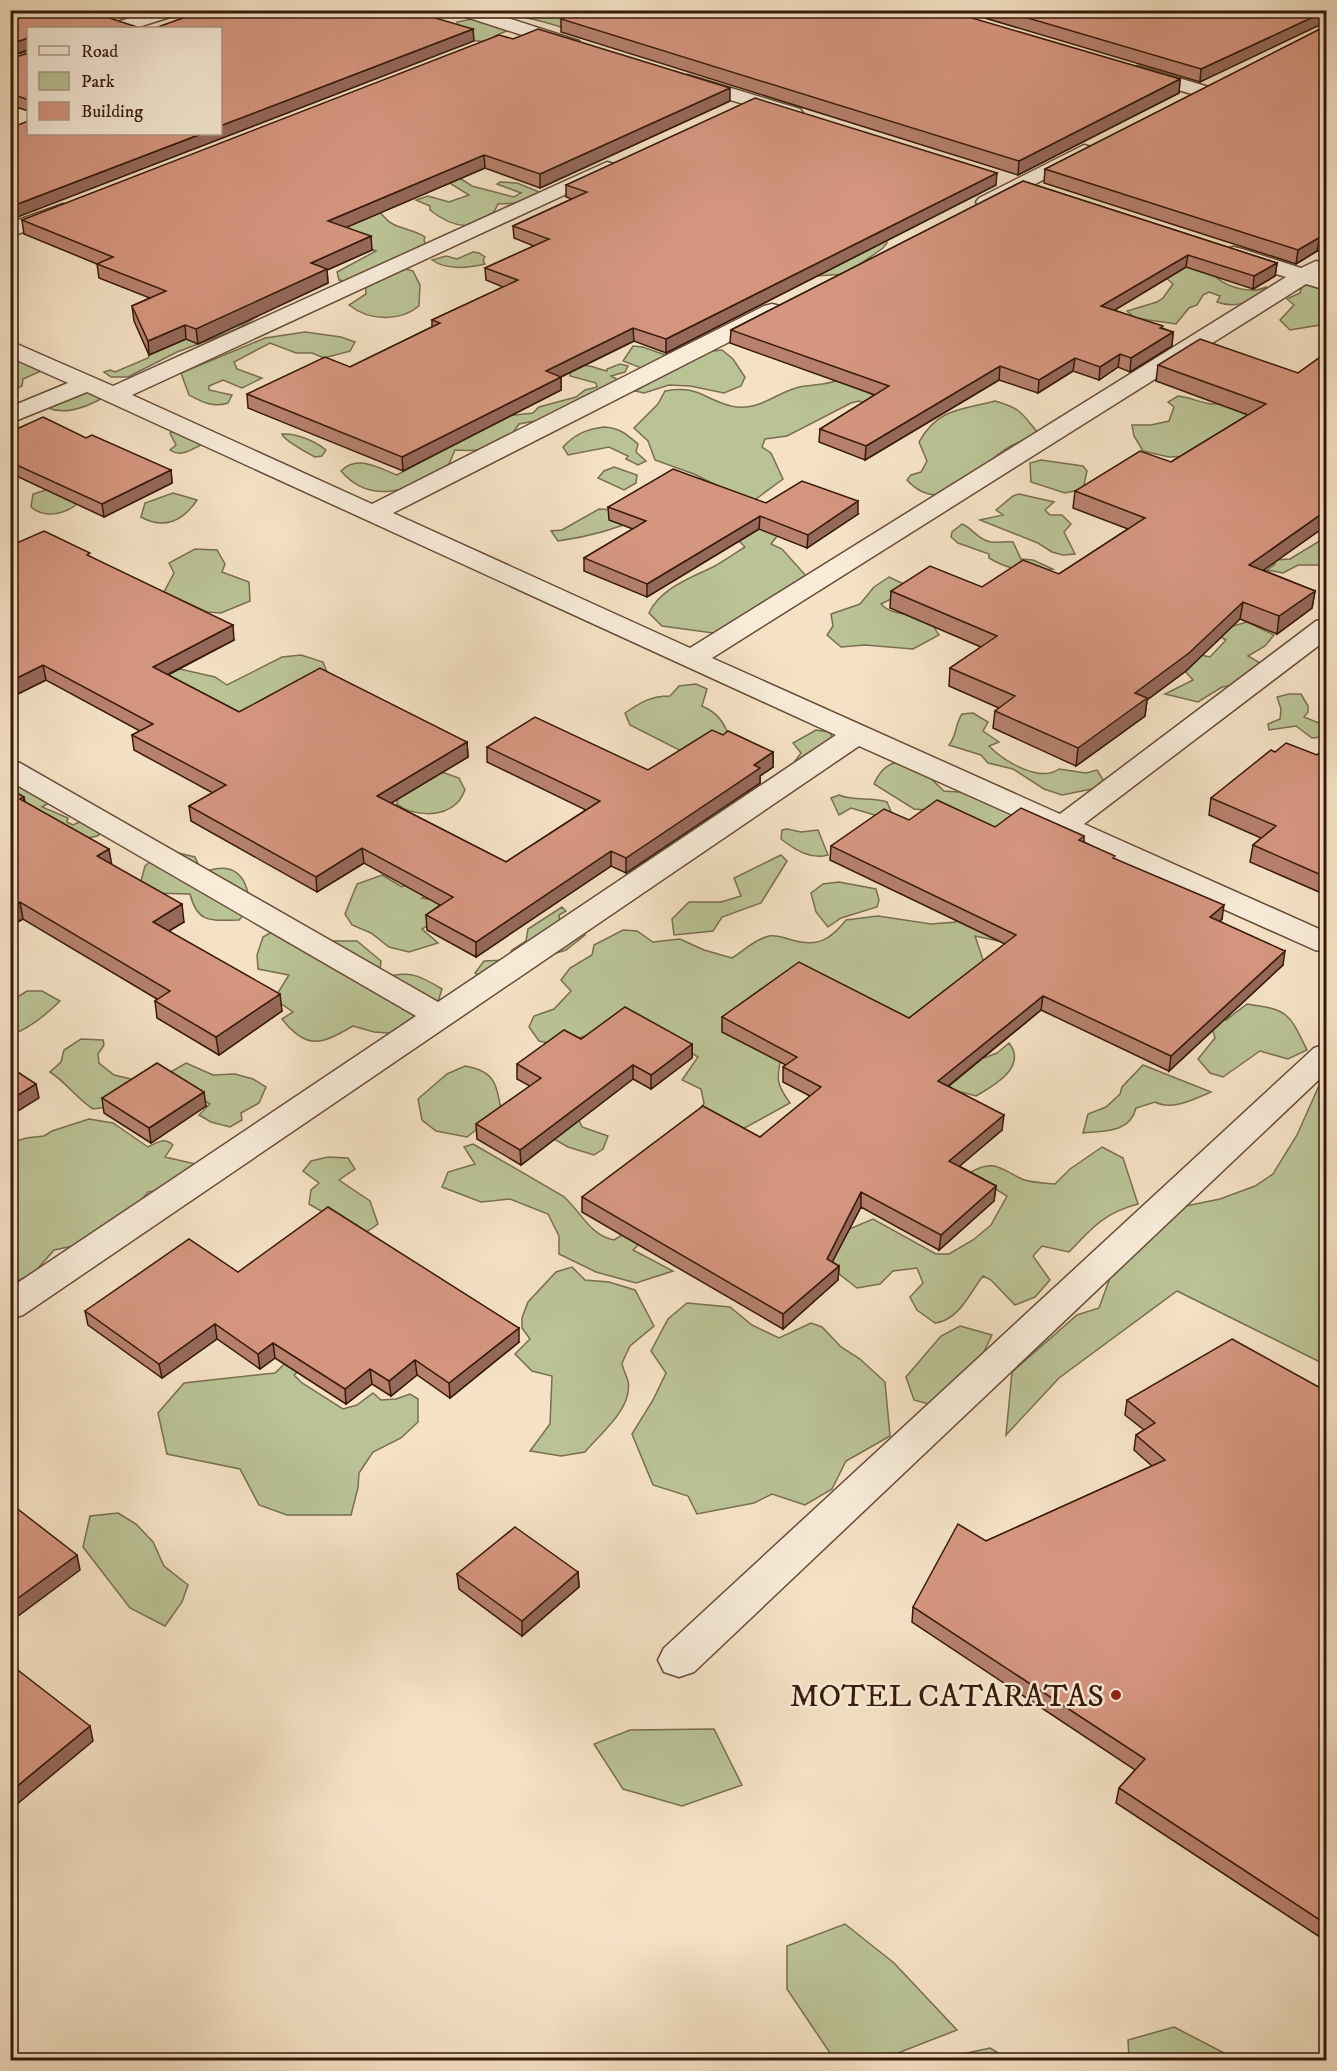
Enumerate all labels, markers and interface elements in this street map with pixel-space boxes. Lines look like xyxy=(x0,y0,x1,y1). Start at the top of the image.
legend xyxy=(27,27,222,135)
text: Road xyxy=(81,41,118,63)
text: Park xyxy=(81,71,115,93)
text: Building xyxy=(81,101,143,123)
place label: MOTEL CATARATAS xyxy=(790,1677,1104,1717)
marker: MOTEL CATARATAS xyxy=(1109,1688,1123,1702)

